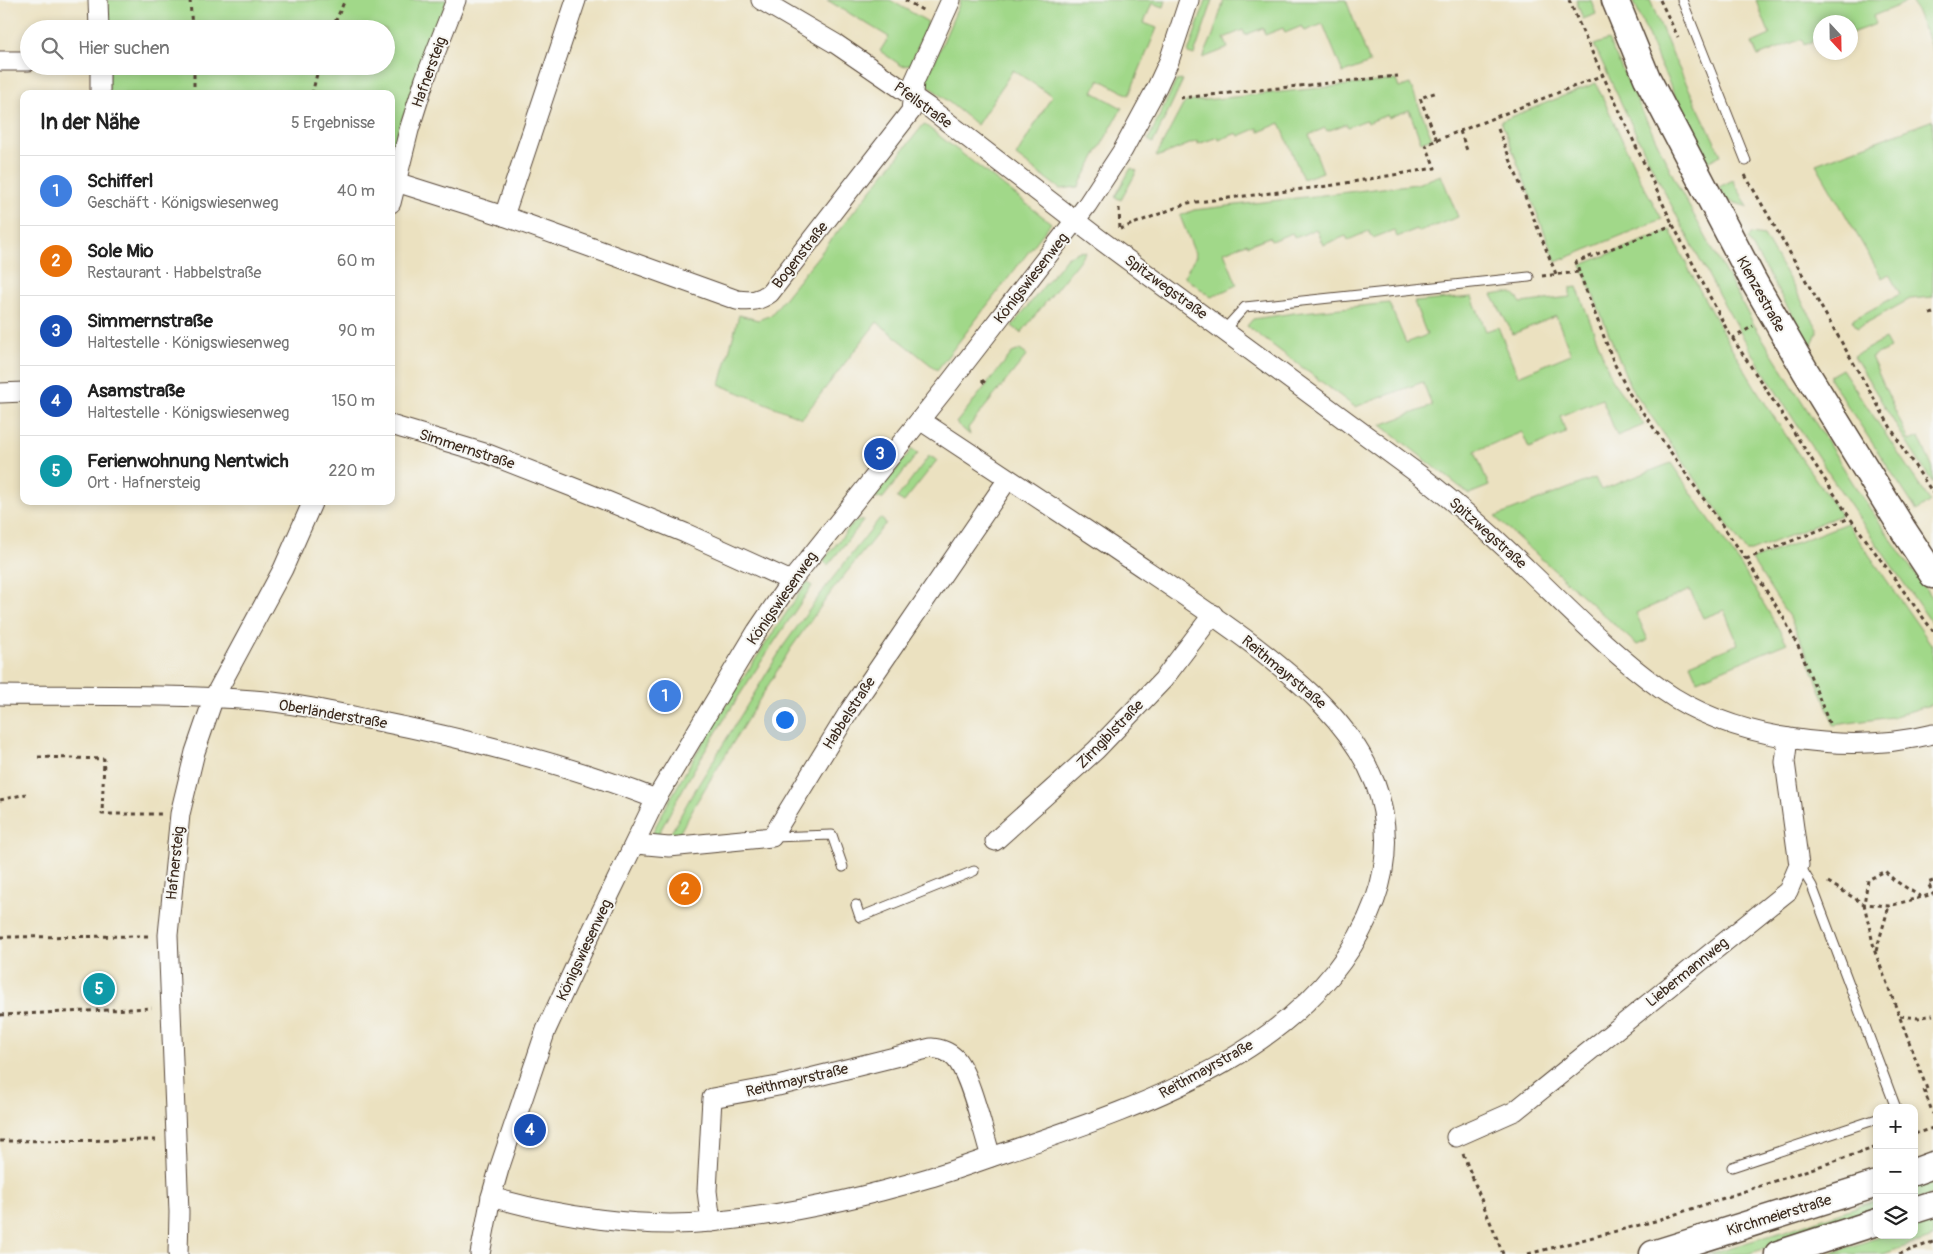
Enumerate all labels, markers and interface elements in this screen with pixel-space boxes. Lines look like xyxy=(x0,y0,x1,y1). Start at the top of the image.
north arrow xyxy=(1813,15,1858,60)
search box xyxy=(20,20,395,75)
icon: search xyxy=(38,34,66,62)
street label: Hafnersteig xyxy=(408,34,451,110)
text: Hier suchen xyxy=(78,36,170,60)
street label: Pfeilstraße xyxy=(890,78,956,133)
text: In der Nähe xyxy=(40,109,140,136)
text: 5 Ergebnisse xyxy=(291,113,375,133)
text: Schifferl xyxy=(87,169,153,193)
text: 1 xyxy=(53,181,59,201)
text: 40 m xyxy=(337,181,375,201)
text: Geschäft · Königswiesenweg xyxy=(87,193,279,213)
street label: Bogenstraße xyxy=(768,217,833,293)
street label: Königswiesenweg xyxy=(990,229,1073,328)
text: Sole Mio xyxy=(87,239,154,263)
text: 2 xyxy=(52,251,60,271)
text: 60 m xyxy=(337,251,375,271)
street label: Spitzwegstraße xyxy=(1120,251,1211,324)
street label: Klenzestraße xyxy=(1732,253,1790,336)
text: Restaurant · Habbelstraße xyxy=(87,263,261,283)
text: Simmernstraße xyxy=(87,309,213,333)
text: 3 xyxy=(52,321,60,341)
text: 90 m xyxy=(338,321,375,341)
text: Haltestelle · Königswiesenweg xyxy=(87,333,289,353)
text: Asamstraße xyxy=(87,379,185,403)
text: 4 xyxy=(51,391,61,411)
text: 150 m xyxy=(331,391,375,411)
text: Haltestelle · Königswiesenweg xyxy=(87,403,289,423)
street label: Simmernstraße xyxy=(417,425,518,474)
pin: 3 xyxy=(864,435,896,473)
text: Ferienwohnung Nentwich xyxy=(87,449,289,473)
text: 5 xyxy=(52,461,60,481)
text: 220 m xyxy=(329,461,375,481)
text: Ort · Hafnersteig xyxy=(87,473,201,493)
street label: Spitzwegstraße xyxy=(1445,493,1531,574)
street label: Königswiesenweg xyxy=(743,548,822,649)
street label: Reithmayrstraße xyxy=(1238,632,1330,714)
street label: Habbelstraße xyxy=(819,673,880,753)
pin: 1 xyxy=(649,677,681,715)
street label: Zirngiblstraße xyxy=(1073,695,1148,773)
street label: Oberländerstraße xyxy=(277,696,389,733)
your location xyxy=(772,707,798,733)
street label: Hafnersteig xyxy=(162,825,189,901)
pin: 2 xyxy=(669,870,701,908)
street label: Königswiesenweg xyxy=(553,896,616,1004)
street label: Liebermannweg xyxy=(1642,933,1732,1011)
pin: 5 xyxy=(83,970,115,1008)
street label: Reithmayrstraße xyxy=(1156,1035,1257,1103)
street label: Reithmayrstraße xyxy=(744,1059,851,1102)
map controls xyxy=(1873,1104,1918,1239)
button: + xyxy=(1873,1104,1918,1149)
pin: 4 xyxy=(514,1111,546,1149)
button: − xyxy=(1873,1149,1918,1194)
street label: Kirchmeierstraße xyxy=(1724,1190,1834,1240)
button: layers xyxy=(1873,1194,1918,1239)

